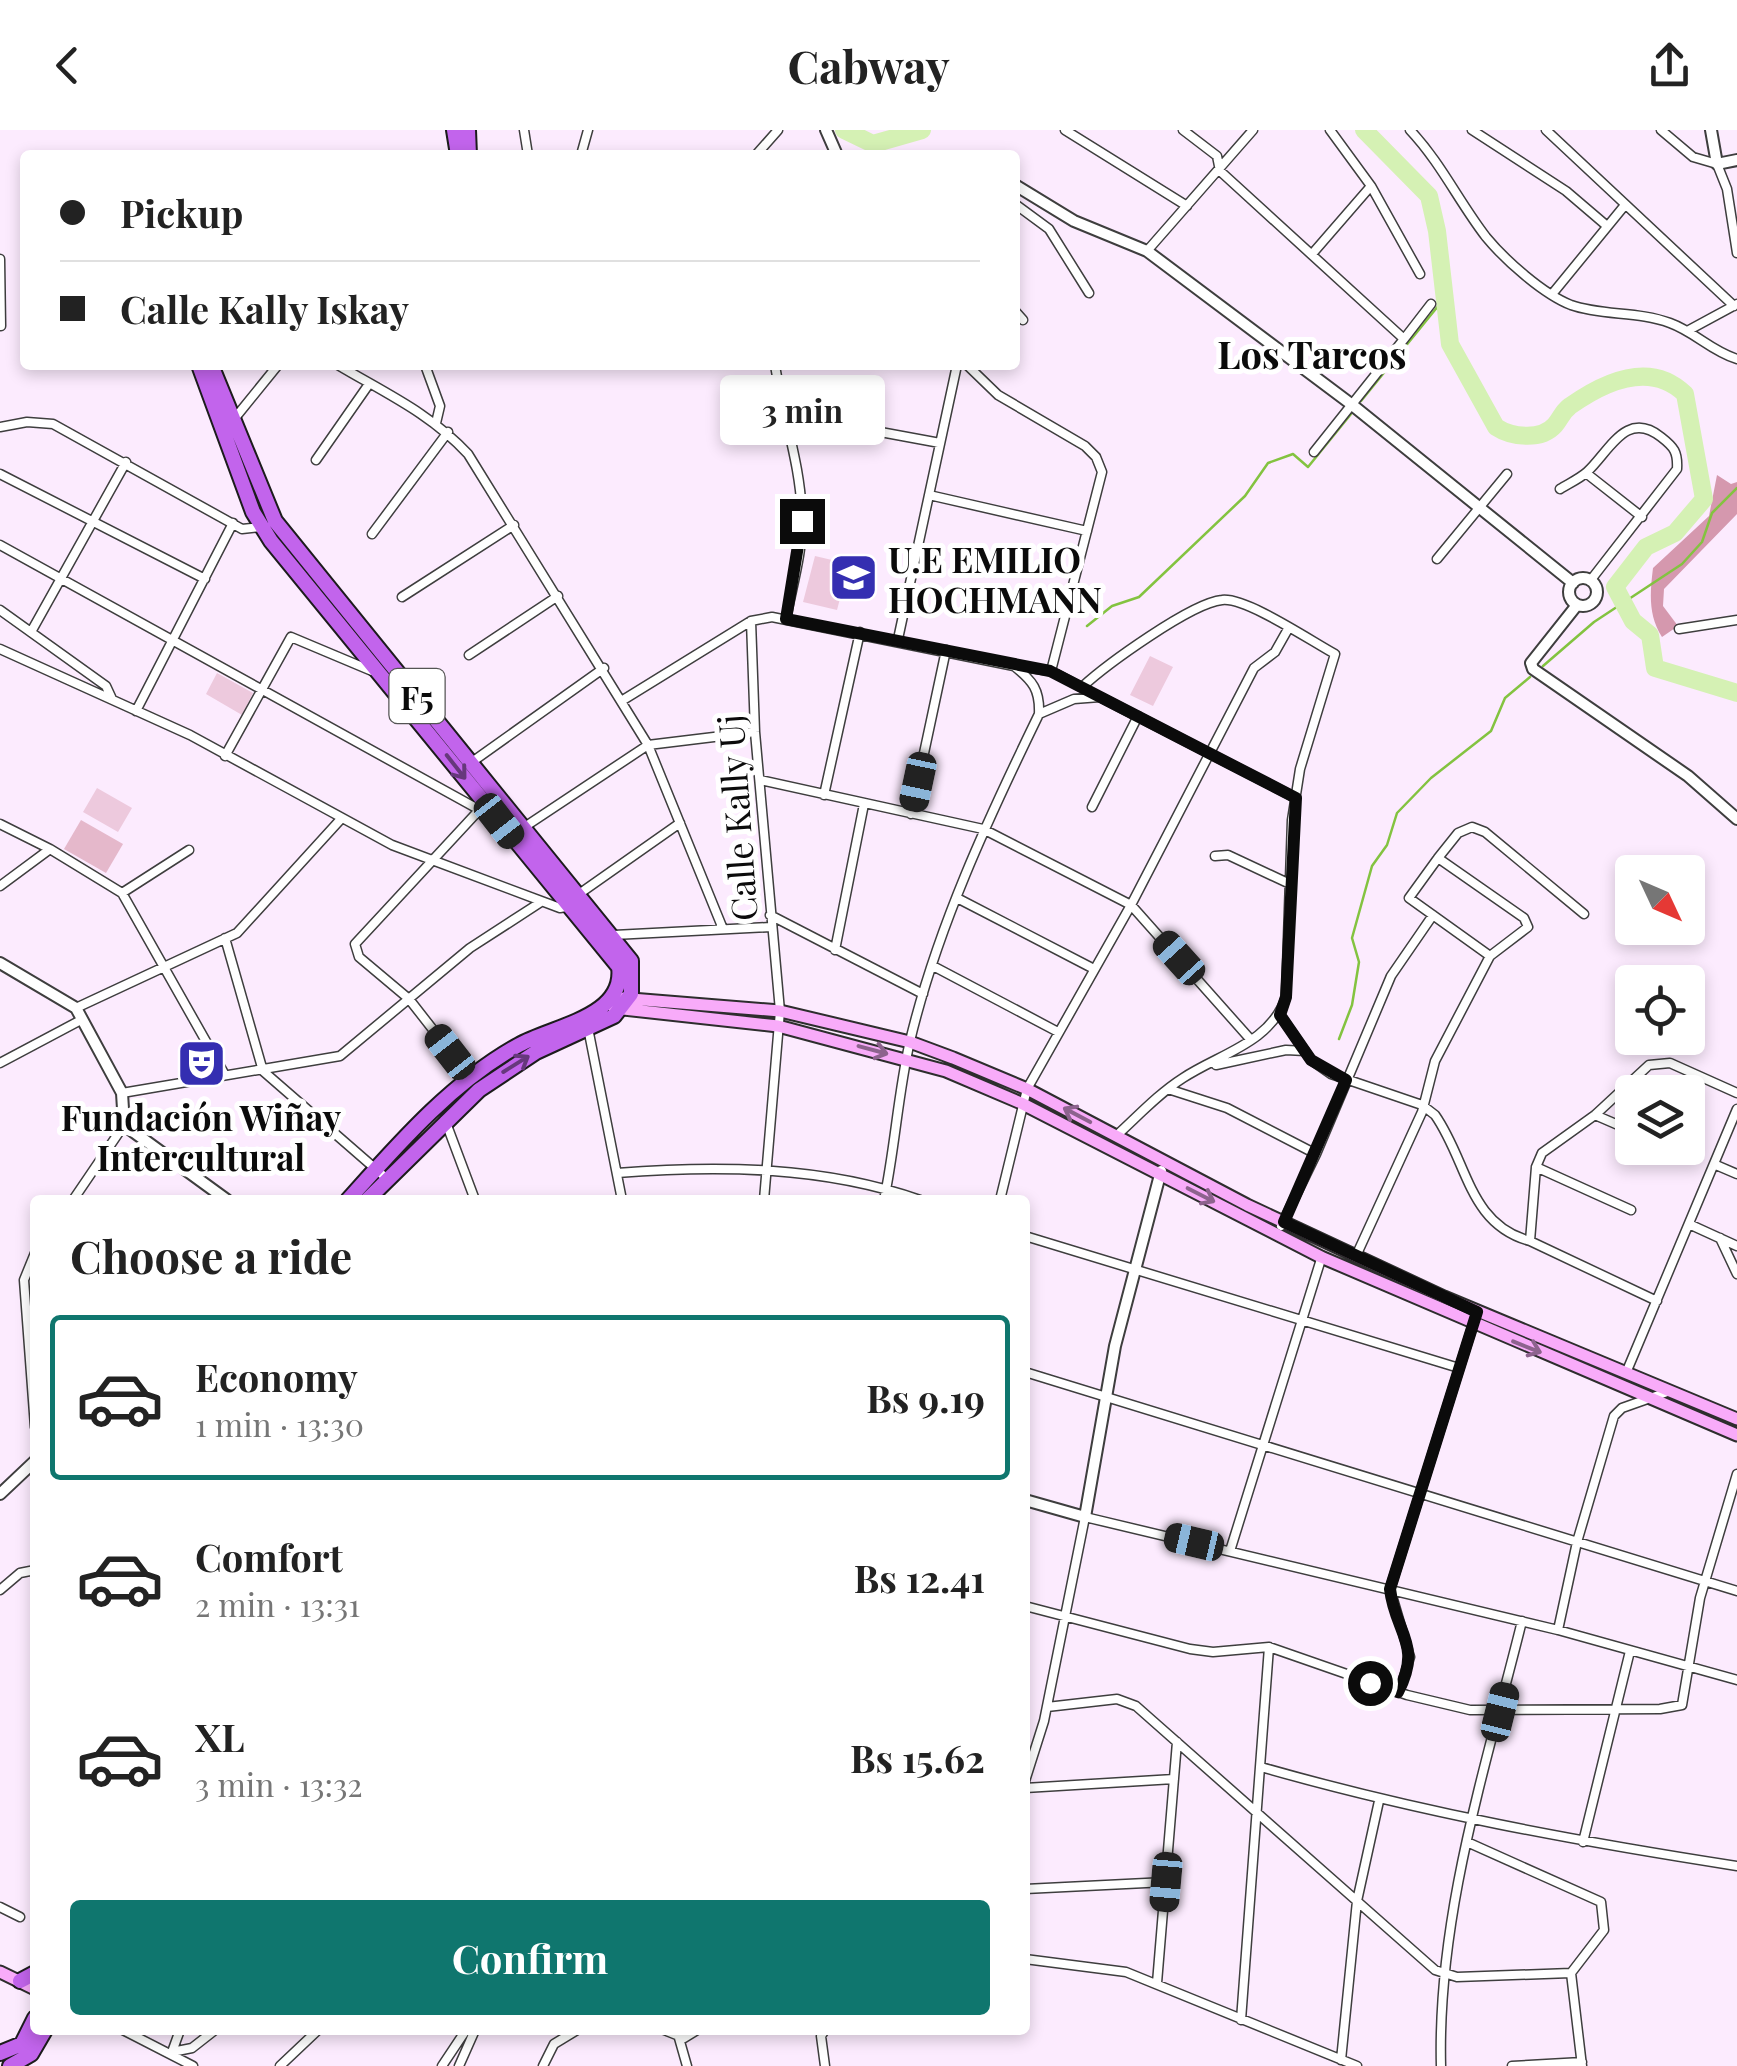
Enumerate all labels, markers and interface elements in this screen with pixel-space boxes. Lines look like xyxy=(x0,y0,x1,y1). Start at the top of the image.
text: Cabway xyxy=(787,35,950,95)
icon: back xyxy=(40,38,95,93)
icon: share xyxy=(1642,38,1697,93)
text: Pickup xyxy=(120,187,243,238)
text: Calle Kally Iskay xyxy=(120,283,409,334)
district label: Los Tarcos xyxy=(1217,328,1407,379)
callout: 3 min xyxy=(720,376,884,446)
text: 3 min xyxy=(762,388,843,431)
route end xyxy=(780,499,825,544)
place label: U.E EMILIO HOCHMANN xyxy=(888,535,1102,622)
school or university icon: U.E EMILIO HOCHMANN xyxy=(827,552,879,604)
road number: F5 xyxy=(390,669,444,723)
street label: Calle Kally Uj xyxy=(705,713,767,923)
car xyxy=(897,750,939,814)
one-way arrow xyxy=(445,753,467,779)
car xyxy=(469,788,529,854)
north arrow xyxy=(1615,855,1705,945)
map controls xyxy=(1615,855,1705,1165)
car xyxy=(1148,926,1210,990)
button: locate xyxy=(1615,965,1705,1055)
car xyxy=(420,1019,480,1085)
theatre icon: Fundación Wiñay Intercultural xyxy=(175,1038,227,1090)
one-way arrow xyxy=(857,1041,888,1060)
one-way arrow xyxy=(501,1054,530,1074)
button: layers xyxy=(1615,1075,1705,1165)
place label: Fundación Wiñay Intercultural xyxy=(61,1093,341,1180)
one-way arrow xyxy=(1062,1105,1092,1124)
one-way arrow xyxy=(1185,1186,1215,1205)
text: Choose a ride xyxy=(70,1225,352,1285)
one-way arrow xyxy=(1511,1340,1542,1358)
text: Economy xyxy=(195,1351,358,1402)
icon: car xyxy=(75,1353,165,1443)
text: Bs 9.19 xyxy=(866,1372,985,1423)
text: 1 min · 13:30 xyxy=(195,1402,364,1445)
car xyxy=(1161,1521,1227,1563)
text: Comfort xyxy=(195,1531,343,1582)
icon: car xyxy=(75,1533,165,1623)
text: Bs 12.41 xyxy=(854,1552,985,1603)
text: 2 min · 13:31 xyxy=(195,1582,360,1625)
route start xyxy=(1348,1661,1393,1706)
car xyxy=(1478,1679,1522,1745)
text: XL xyxy=(195,1711,244,1762)
icon: car xyxy=(75,1713,165,1803)
text: Bs 15.62 xyxy=(850,1732,985,1783)
text: 3 min · 13:32 xyxy=(195,1762,363,1805)
car xyxy=(1148,1851,1184,1913)
button: Confirm xyxy=(70,1900,990,2015)

